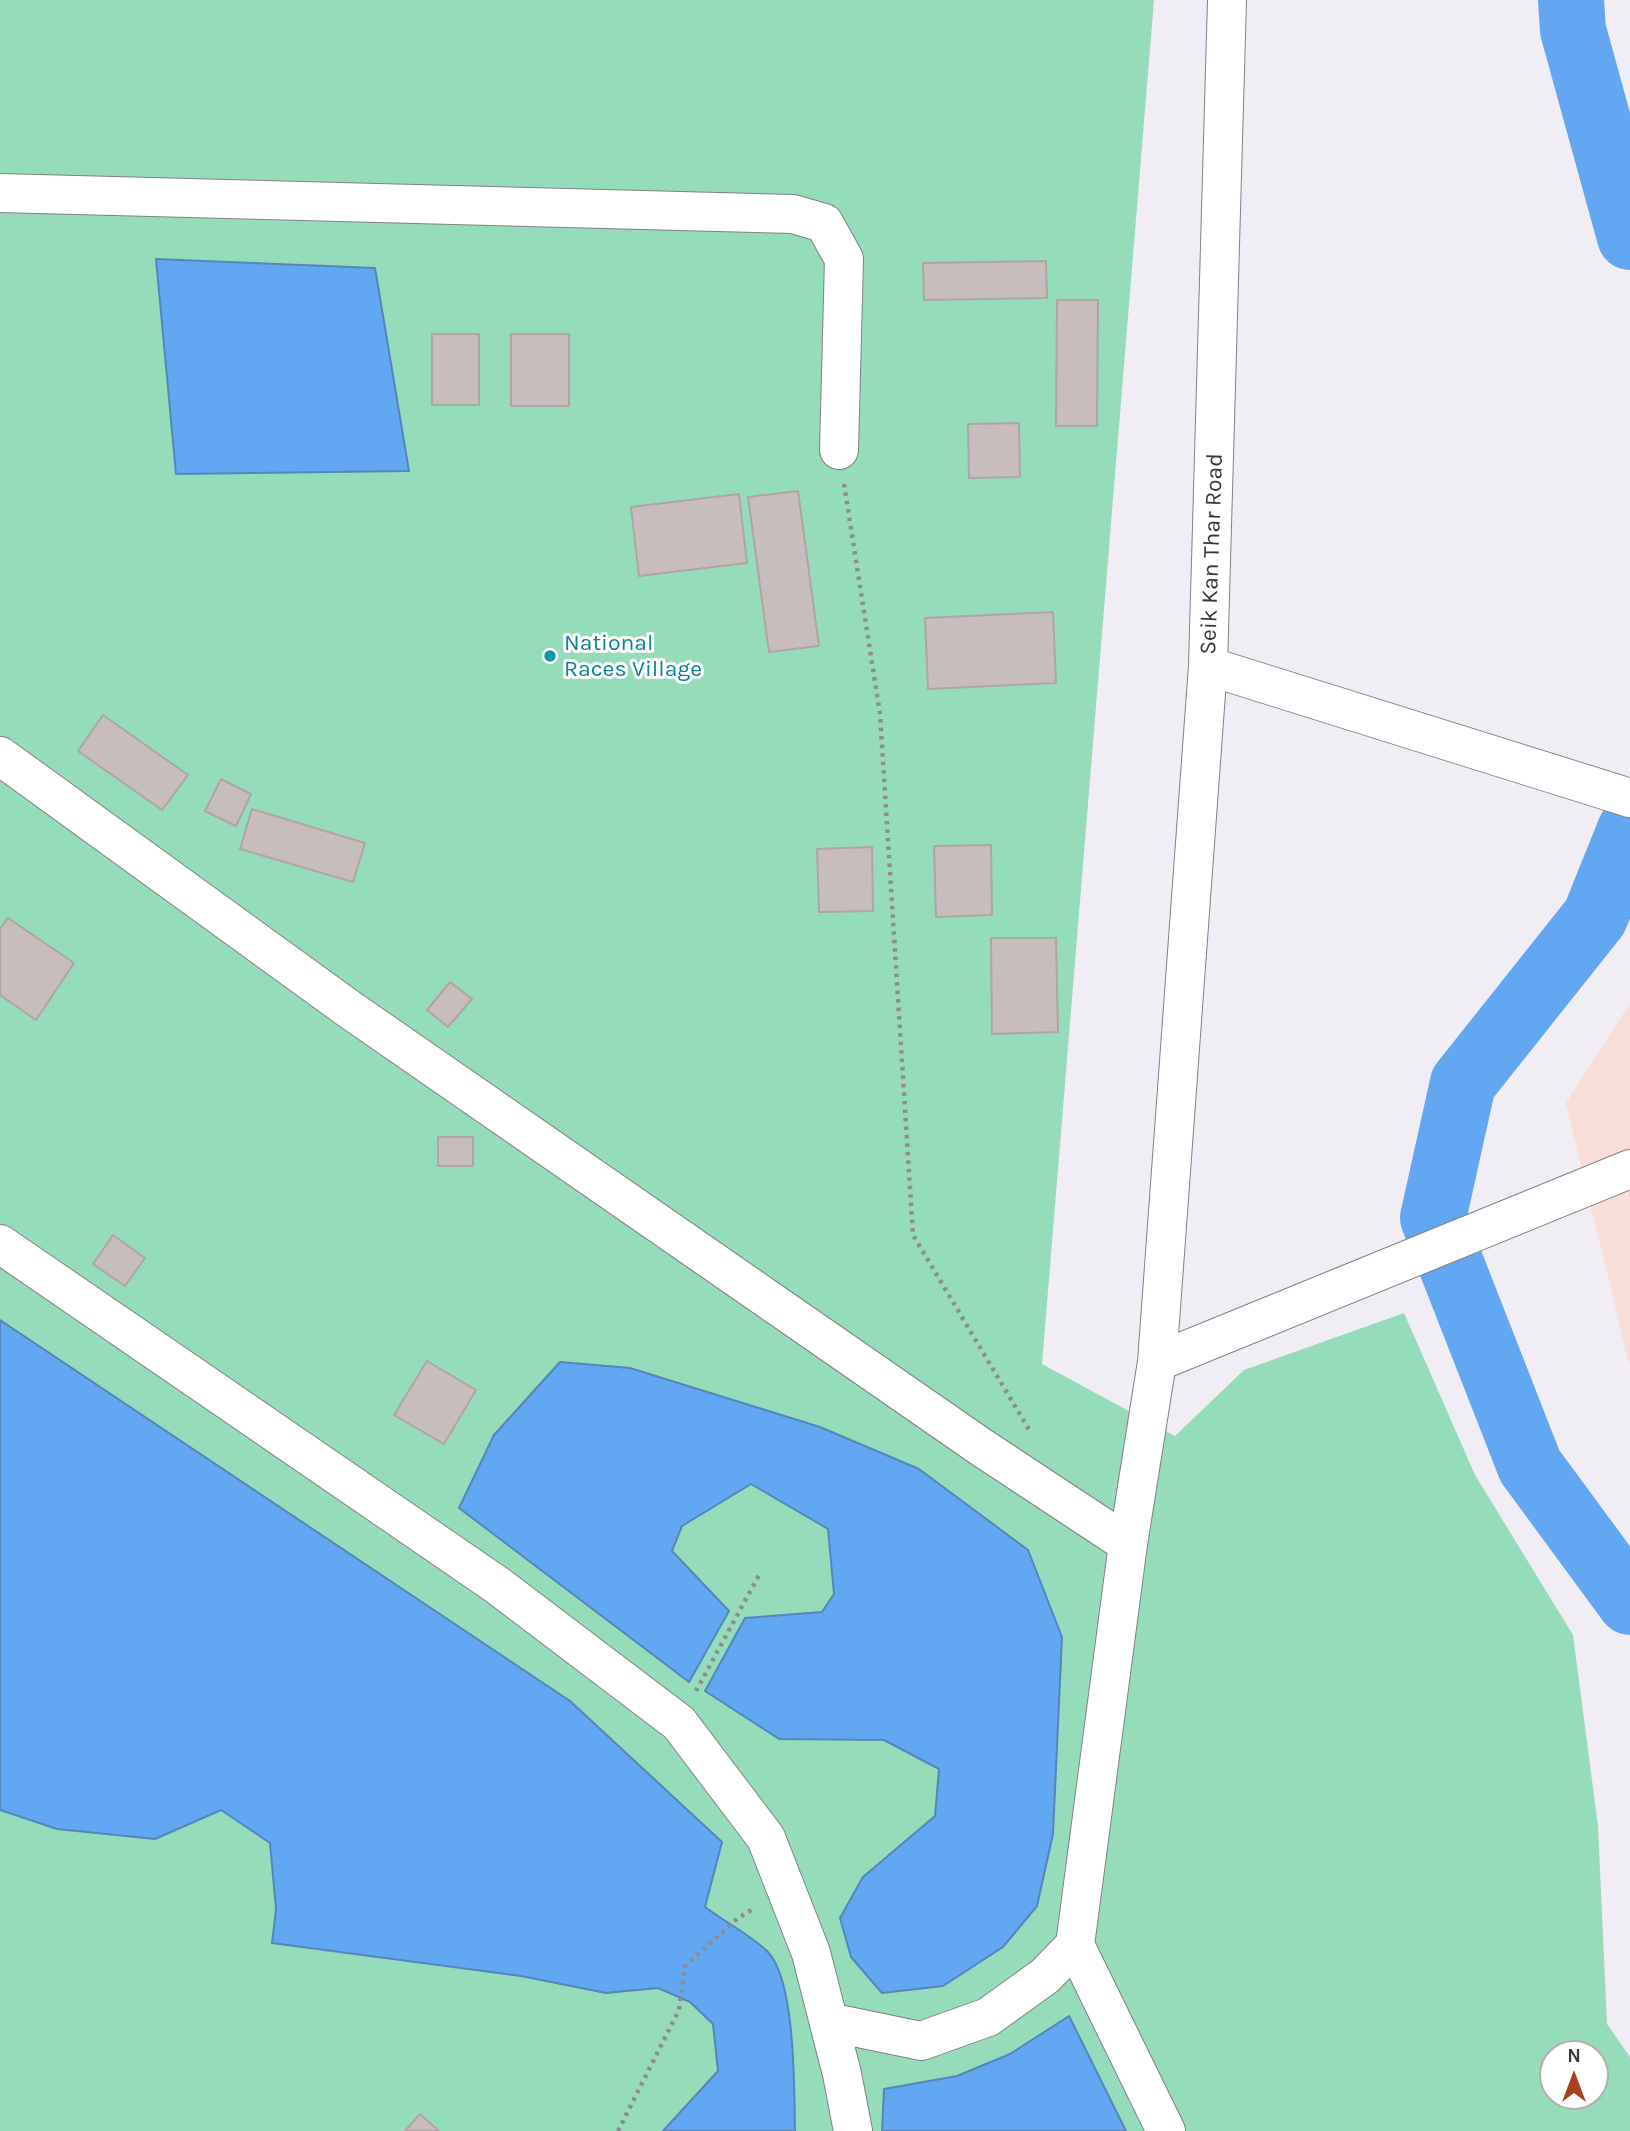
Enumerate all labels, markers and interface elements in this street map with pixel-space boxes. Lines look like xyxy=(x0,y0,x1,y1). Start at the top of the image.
street label: Seik Kan Thar Road xyxy=(1195,453,1229,655)
place label: National Races Village xyxy=(564,629,702,683)
marker: National Races Village xyxy=(542,648,558,664)
north arrow xyxy=(1539,2040,1609,2110)
text: N xyxy=(1567,2045,1581,2067)

